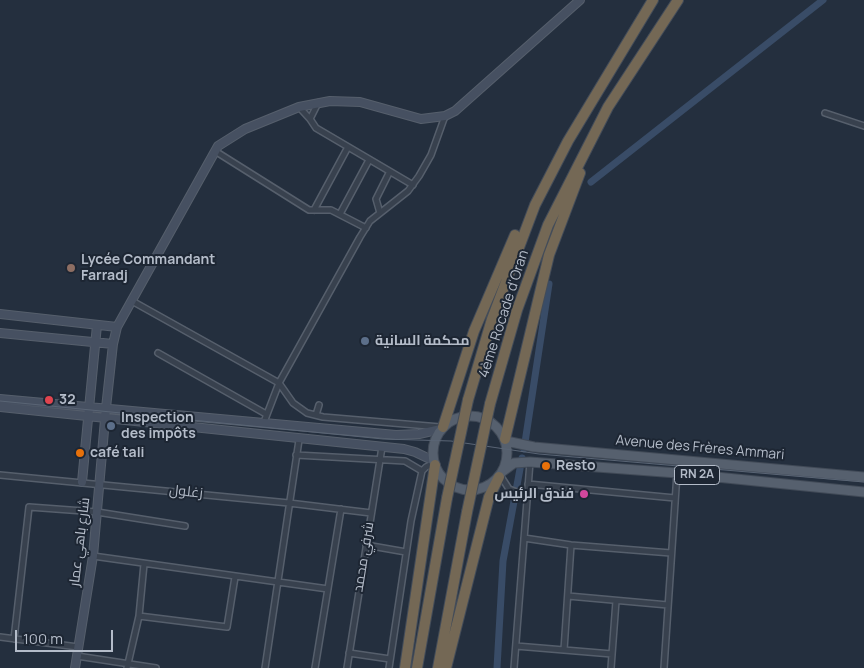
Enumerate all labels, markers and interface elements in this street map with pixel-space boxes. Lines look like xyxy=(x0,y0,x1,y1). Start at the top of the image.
street label: 4ème Rocade d'Oran xyxy=(475,248,533,380)
place label: Lycée Commandant Farradj xyxy=(81,252,215,284)
marker: Lycée Commandant Farradj xyxy=(65,262,77,274)
place label: محكمة السانية xyxy=(375,333,470,349)
marker: محكمة السانية xyxy=(359,335,371,347)
place label: 32 xyxy=(59,392,75,408)
marker: 32 xyxy=(43,394,55,406)
place label: Inspection des impôts xyxy=(121,410,196,442)
marker: Inspection des impôts xyxy=(105,420,117,432)
street label: Avenue des Frères Ammari xyxy=(615,432,785,464)
place label: café tali xyxy=(90,445,145,461)
marker: café tali xyxy=(74,447,86,459)
place label: Resto xyxy=(556,458,596,474)
marker: Resto xyxy=(540,460,552,472)
road number: RN 2A xyxy=(674,466,720,484)
street label: زغلول xyxy=(168,482,204,502)
place label: فندق الرئيس xyxy=(494,486,574,502)
marker: فندق الرئيس xyxy=(578,488,590,500)
street label: شارع باهي عمار xyxy=(66,496,94,588)
street label: شرفي محمد xyxy=(350,521,378,593)
scale bar xyxy=(18,620,115,652)
text: 100 m xyxy=(23,628,63,649)

